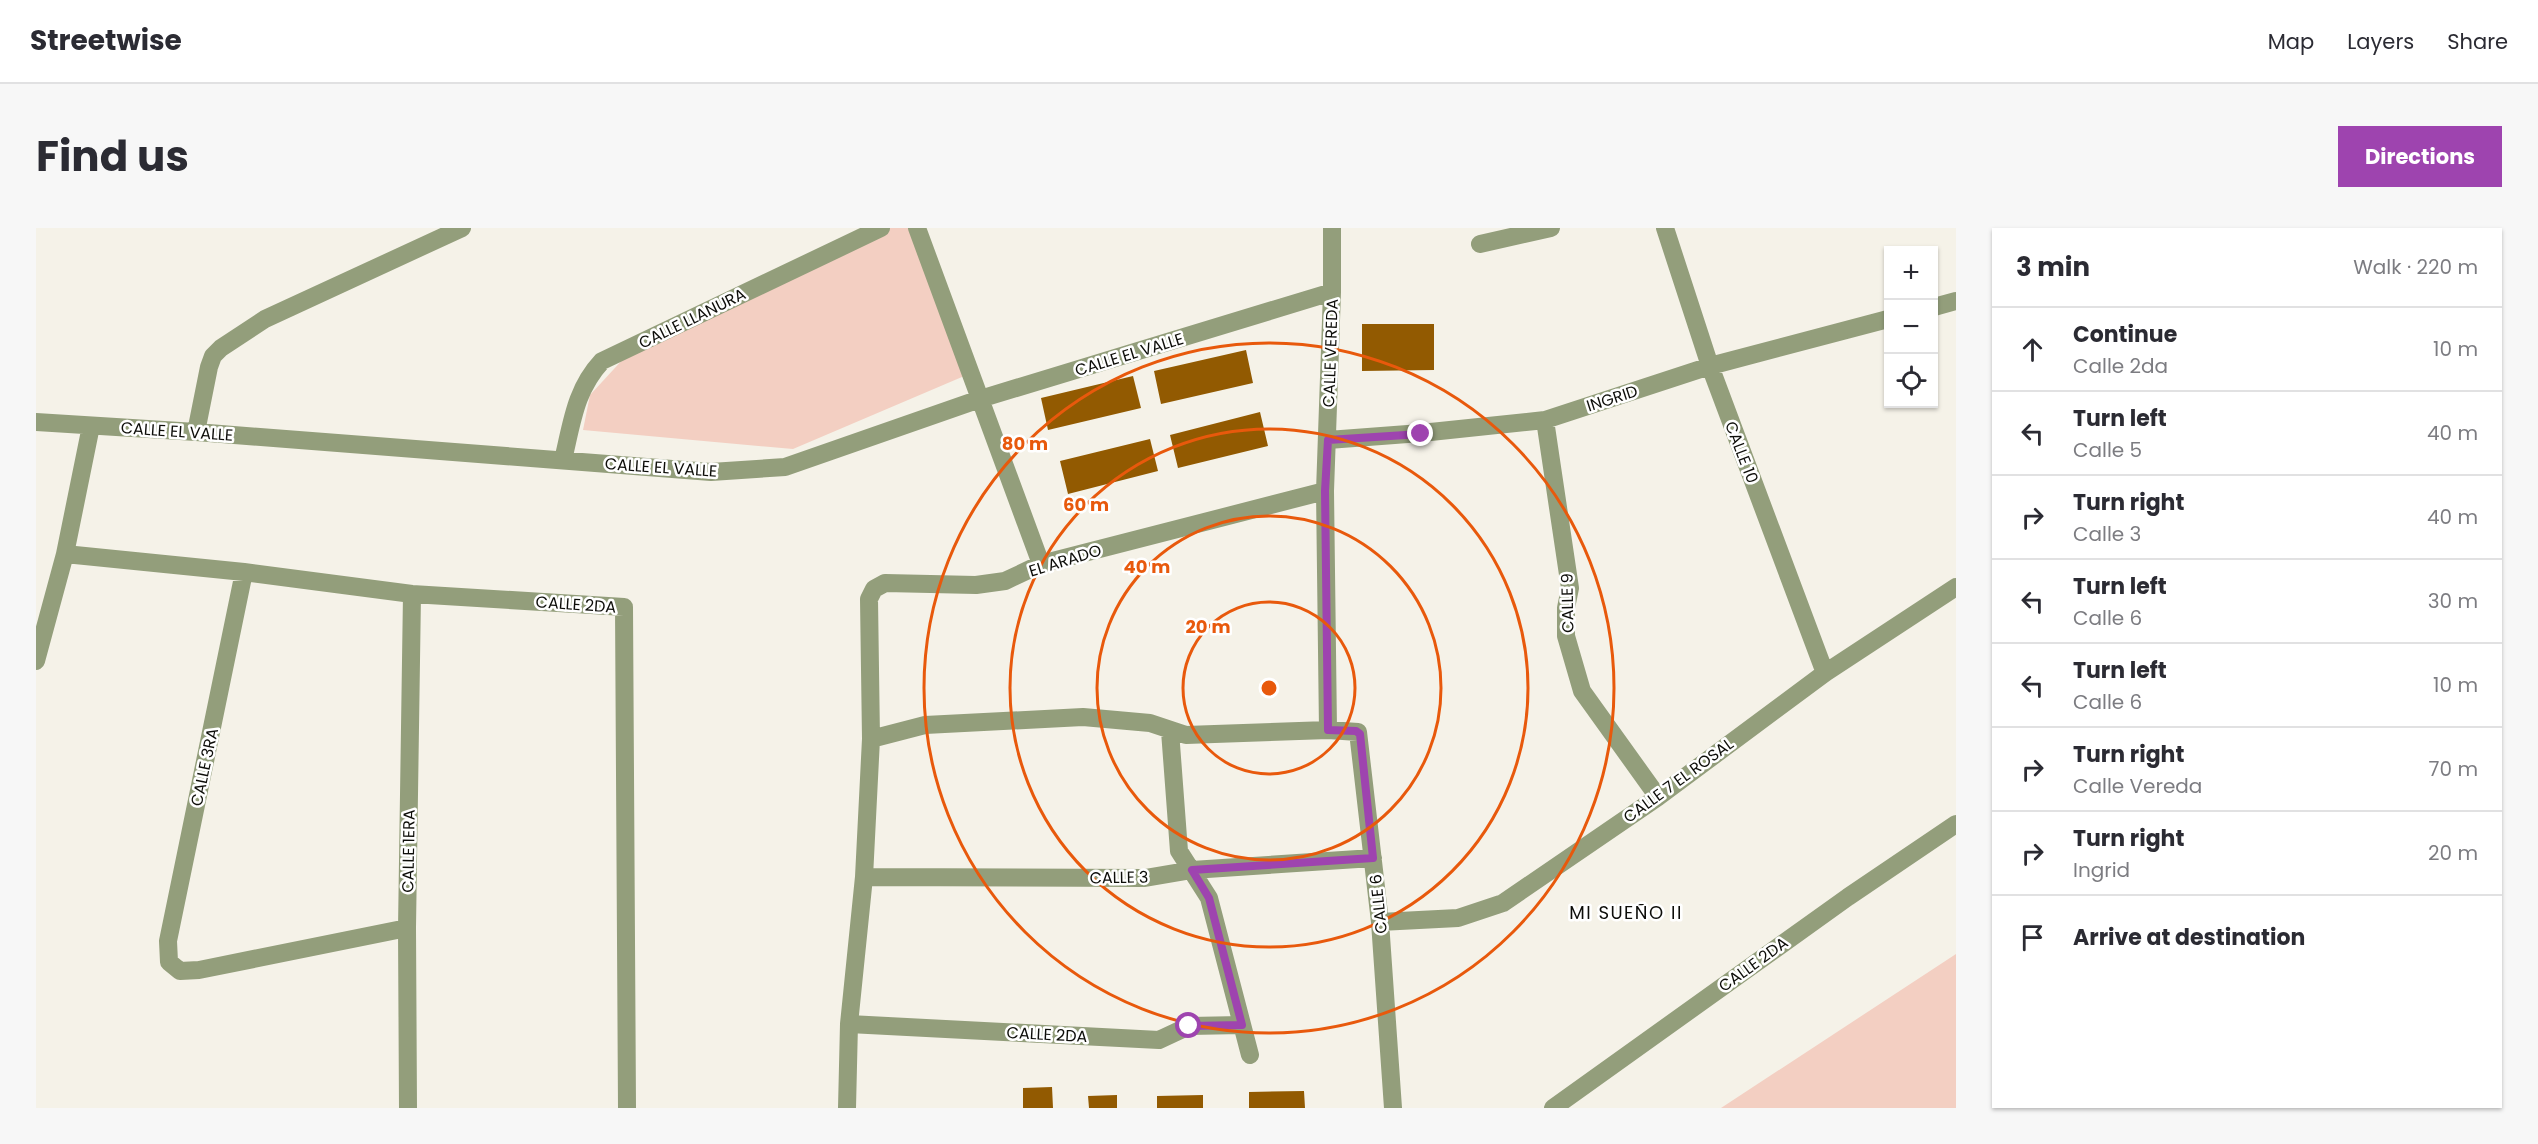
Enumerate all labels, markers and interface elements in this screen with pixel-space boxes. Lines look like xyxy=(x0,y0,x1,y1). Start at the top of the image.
text: Streetwise xyxy=(30,21,182,60)
text: Map xyxy=(2268,27,2314,56)
text: Layers xyxy=(2347,27,2414,56)
text: Share xyxy=(2447,27,2508,56)
button: Directions xyxy=(2338,126,2502,187)
text: Find us xyxy=(36,127,189,186)
map controls xyxy=(1884,246,1938,408)
button: + xyxy=(1884,246,1938,300)
text: 3 min xyxy=(2016,249,2090,285)
text: Walk · 220 m xyxy=(2353,253,2478,281)
street label: CALLE LLANURA xyxy=(635,282,750,354)
street label: CALLE VEREDA xyxy=(1317,298,1344,408)
button: − xyxy=(1884,300,1938,354)
text: Continue xyxy=(2073,319,2177,350)
street label: CALLE EL VALLE xyxy=(1072,327,1186,382)
icon: ahead xyxy=(2016,333,2049,366)
text: 10 m xyxy=(2433,335,2478,363)
text: Calle 2da xyxy=(2073,352,2168,380)
button: locate xyxy=(1884,354,1938,408)
street label: INGRID xyxy=(1584,379,1641,418)
text: Turn left xyxy=(2073,403,2167,434)
street label: CALLE EL VALLE xyxy=(120,416,234,447)
icon: left xyxy=(2016,417,2049,450)
street label: CALLE 10 xyxy=(1719,418,1764,486)
text: 40 m xyxy=(2427,419,2478,447)
route end xyxy=(1407,420,1433,446)
text: 80 m xyxy=(1002,431,1048,456)
text: Calle 5 xyxy=(2073,436,2142,464)
street label: CALLE EL VALLE xyxy=(604,452,718,483)
text: Turn right xyxy=(2073,487,2184,518)
text: 60 m xyxy=(1063,492,1109,517)
icon: right xyxy=(2016,501,2049,534)
text: 40 m xyxy=(2427,503,2478,531)
text: Calle 3 xyxy=(2073,520,2141,548)
street label: EL ARADO xyxy=(1026,539,1104,582)
text: 40 m xyxy=(1124,554,1170,579)
text: Turn left xyxy=(2073,571,2167,602)
street label: CALLE 9 xyxy=(1555,573,1580,633)
icon: left xyxy=(2016,585,2049,618)
text: 30 m xyxy=(2428,587,2478,615)
street label: CALLE 2DA xyxy=(535,590,617,619)
text: Calle 6 xyxy=(2073,604,2142,632)
text: 20 m xyxy=(1186,614,1230,639)
text: Turn left xyxy=(2073,655,2167,686)
icon: left xyxy=(2016,669,2049,702)
text: 10 m xyxy=(2433,671,2478,699)
centre of rings xyxy=(1259,678,1279,698)
text: Calle 6 xyxy=(2073,688,2142,716)
street label: CALLE 3RA xyxy=(185,726,224,808)
street label: CALLE 7 EL ROSAL xyxy=(1618,732,1738,828)
text: Turn right xyxy=(2073,739,2184,770)
icon: right xyxy=(2016,753,2049,786)
text: 70 m xyxy=(2429,755,2478,783)
text: Calle Vereda xyxy=(2073,772,2202,800)
street label: CALLE 1ERA xyxy=(396,809,421,893)
text: Turn right xyxy=(2073,823,2184,854)
icon: right xyxy=(2016,837,2049,870)
text: 20 m xyxy=(2428,839,2478,867)
text: Ingrid xyxy=(2073,856,2130,884)
street label: CALLE 3 xyxy=(1089,865,1149,890)
street label: CALLE 6 xyxy=(1364,873,1393,935)
district label: MI SUEÑO II xyxy=(1569,900,1683,925)
icon: arrive xyxy=(2016,921,2049,954)
text: Arrive at destination xyxy=(2073,922,2305,953)
street label: CALLE 2DA xyxy=(1714,931,1793,997)
route start xyxy=(1175,1012,1201,1038)
street label: CALLE 2DA xyxy=(1006,1021,1088,1048)

